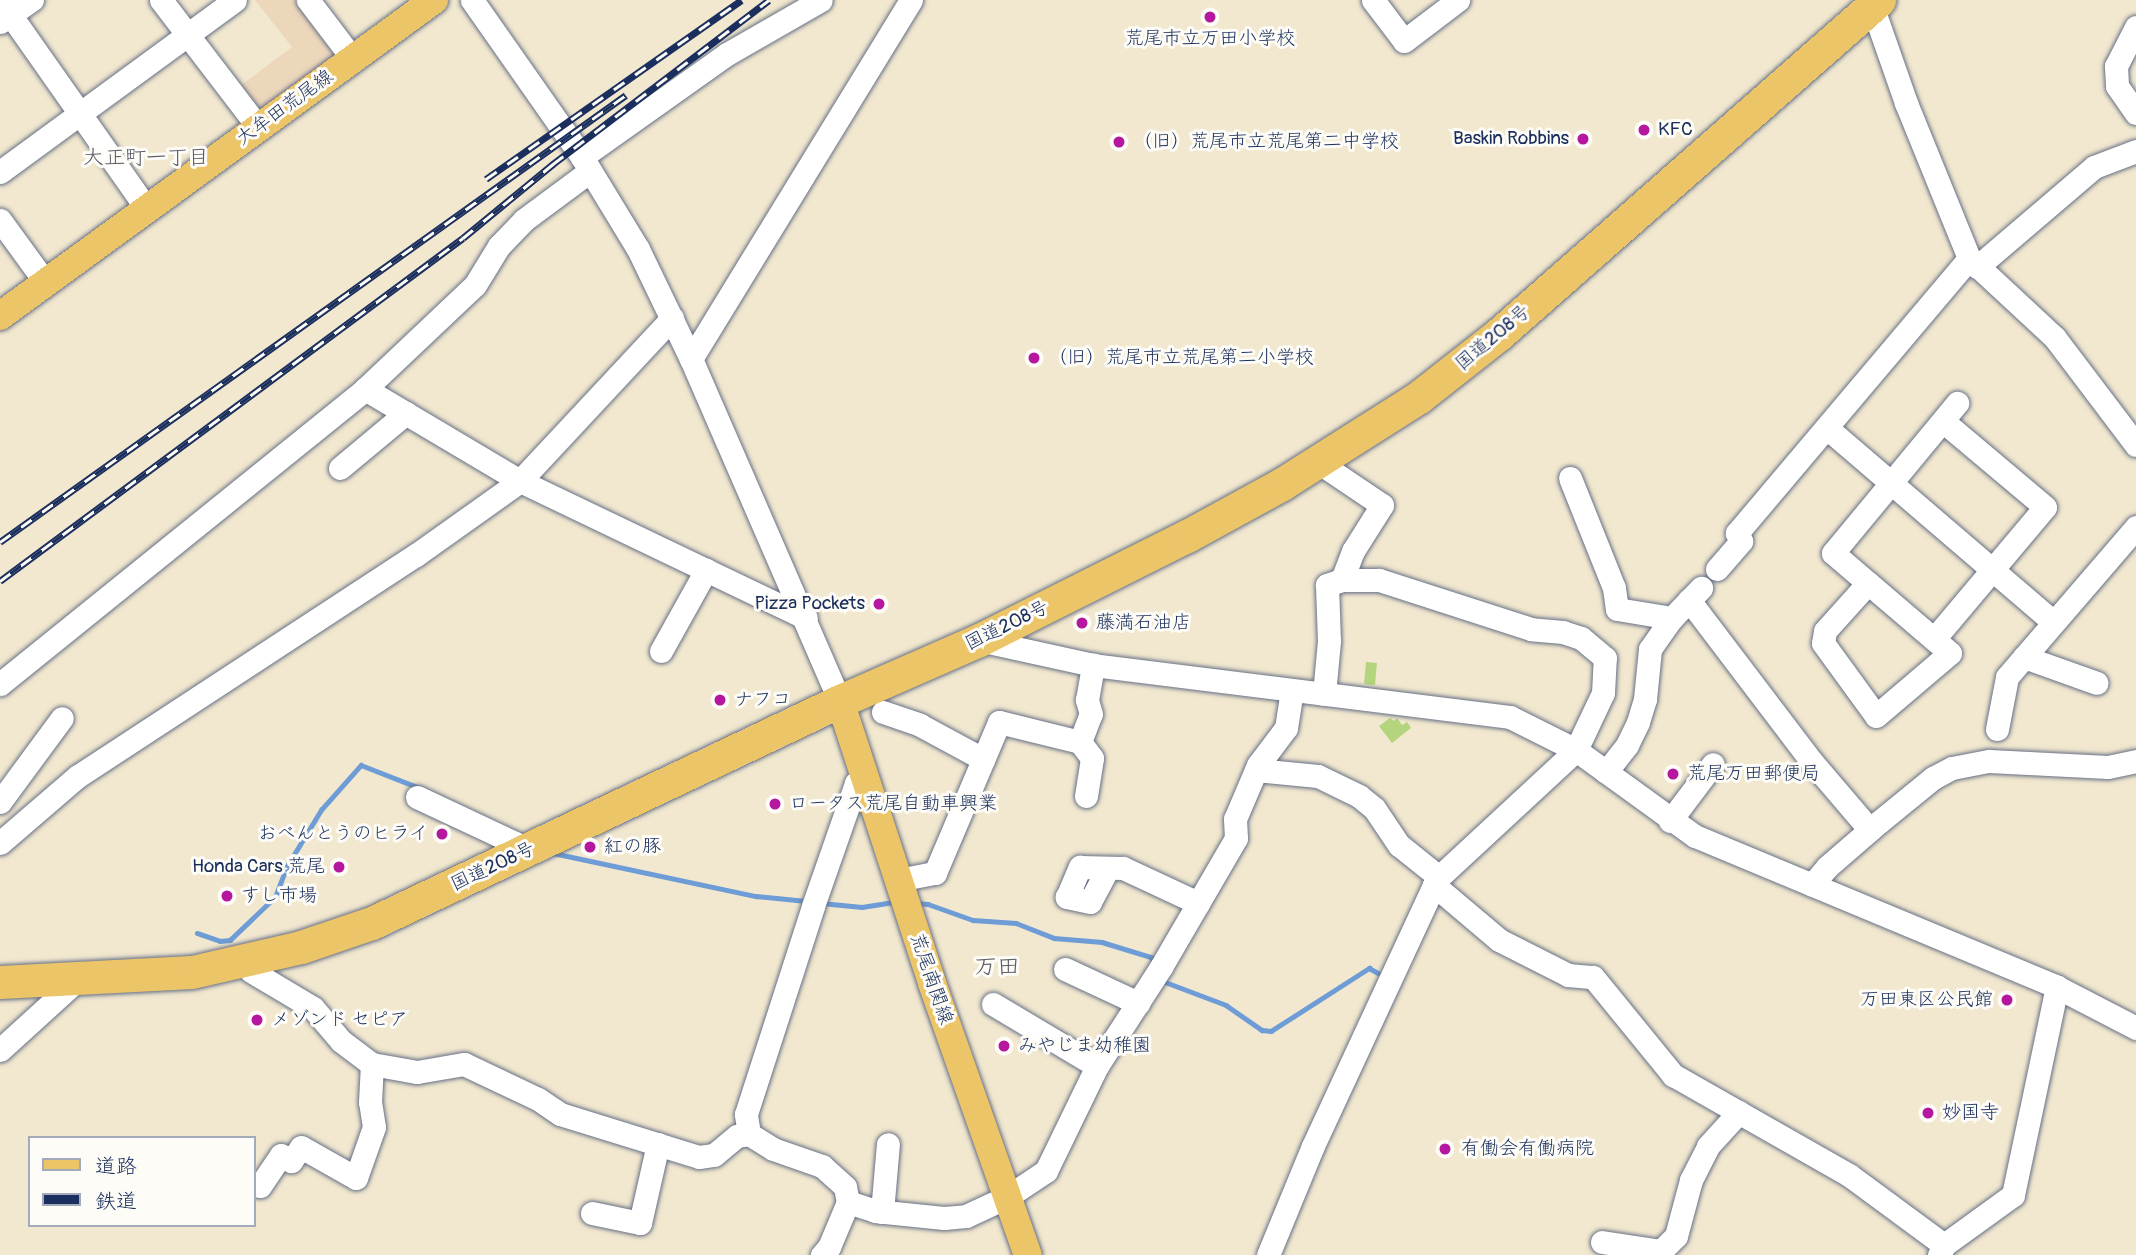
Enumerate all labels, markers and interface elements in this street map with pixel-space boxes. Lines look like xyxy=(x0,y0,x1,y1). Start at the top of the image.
marker: 荒尾市立万田小学校 xyxy=(1202,9,1218,25)
place label: 荒尾市立万田小学校 xyxy=(1125,28,1295,50)
street label: 大牟田荒尾線 xyxy=(232,65,338,151)
place label: KFC xyxy=(1658,119,1693,141)
marker: KFC xyxy=(1636,122,1652,138)
place label: Baskin Robbins xyxy=(1453,128,1569,150)
place label: （旧）荒尾市立荒尾第二中学校 xyxy=(1133,131,1399,153)
marker: Baskin Robbins xyxy=(1575,131,1591,147)
marker: （旧）荒尾市立荒尾第二中学校 xyxy=(1111,134,1127,150)
district label: 大正町一丁目 xyxy=(83,145,209,171)
street label: 国道208号 xyxy=(1451,300,1535,376)
place label: （旧）荒尾市立荒尾第二小学校 xyxy=(1048,347,1314,369)
marker: （旧）荒尾市立荒尾第二小学校 xyxy=(1026,350,1042,366)
place label: Pizza Pockets xyxy=(755,593,865,615)
marker: Pizza Pockets xyxy=(871,596,887,612)
street label: 国道208号 xyxy=(961,596,1053,656)
place label: 藤満石油店 xyxy=(1096,612,1191,634)
marker: 藤満石油店 xyxy=(1074,615,1090,631)
place label: ナフコ xyxy=(734,689,791,711)
marker: ナフコ xyxy=(712,692,728,708)
place label: 荒尾万田郵便局 xyxy=(1687,763,1820,785)
marker: 荒尾万田郵便局 xyxy=(1665,766,1681,782)
place label: ロータス荒尾自動車興業 xyxy=(789,793,998,815)
marker: ロータス荒尾自動車興業 xyxy=(767,796,783,812)
place label: おべんとうのヒライ xyxy=(257,823,428,845)
marker: おべんとうのヒライ xyxy=(434,826,450,842)
place label: 紅の豚 xyxy=(604,836,661,858)
street label: 国道208号 xyxy=(447,838,539,896)
marker: 紅の豚 xyxy=(582,839,598,855)
place label: Honda Cars 荒尾 xyxy=(192,856,325,878)
marker: Honda Cars 荒尾 xyxy=(331,859,347,875)
place label: すし市場 xyxy=(241,885,317,907)
marker: すし市場 xyxy=(219,888,235,904)
street label: 荒尾南関線 xyxy=(905,930,957,1028)
district label: 万田 xyxy=(974,953,1020,981)
place label: 万田東区公民館 xyxy=(1860,989,1993,1011)
marker: 万田東区公民館 xyxy=(1999,992,2015,1008)
place label: メゾンド セピア xyxy=(271,1009,408,1031)
marker: メゾンド セピア xyxy=(249,1012,265,1028)
place label: みやじま幼稚園 xyxy=(1018,1035,1151,1057)
marker: みやじま幼稚園 xyxy=(996,1038,1012,1054)
place label: 妙国寺 xyxy=(1942,1102,1999,1124)
marker: 妙国寺 xyxy=(1920,1105,1936,1121)
legend xyxy=(28,1136,256,1227)
place label: 有働会有働病院 xyxy=(1461,1138,1594,1160)
marker: 有働会有働病院 xyxy=(1435,1139,1455,1159)
text: 道路 xyxy=(95,1153,137,1180)
text: 鉄道 xyxy=(95,1188,137,1215)

